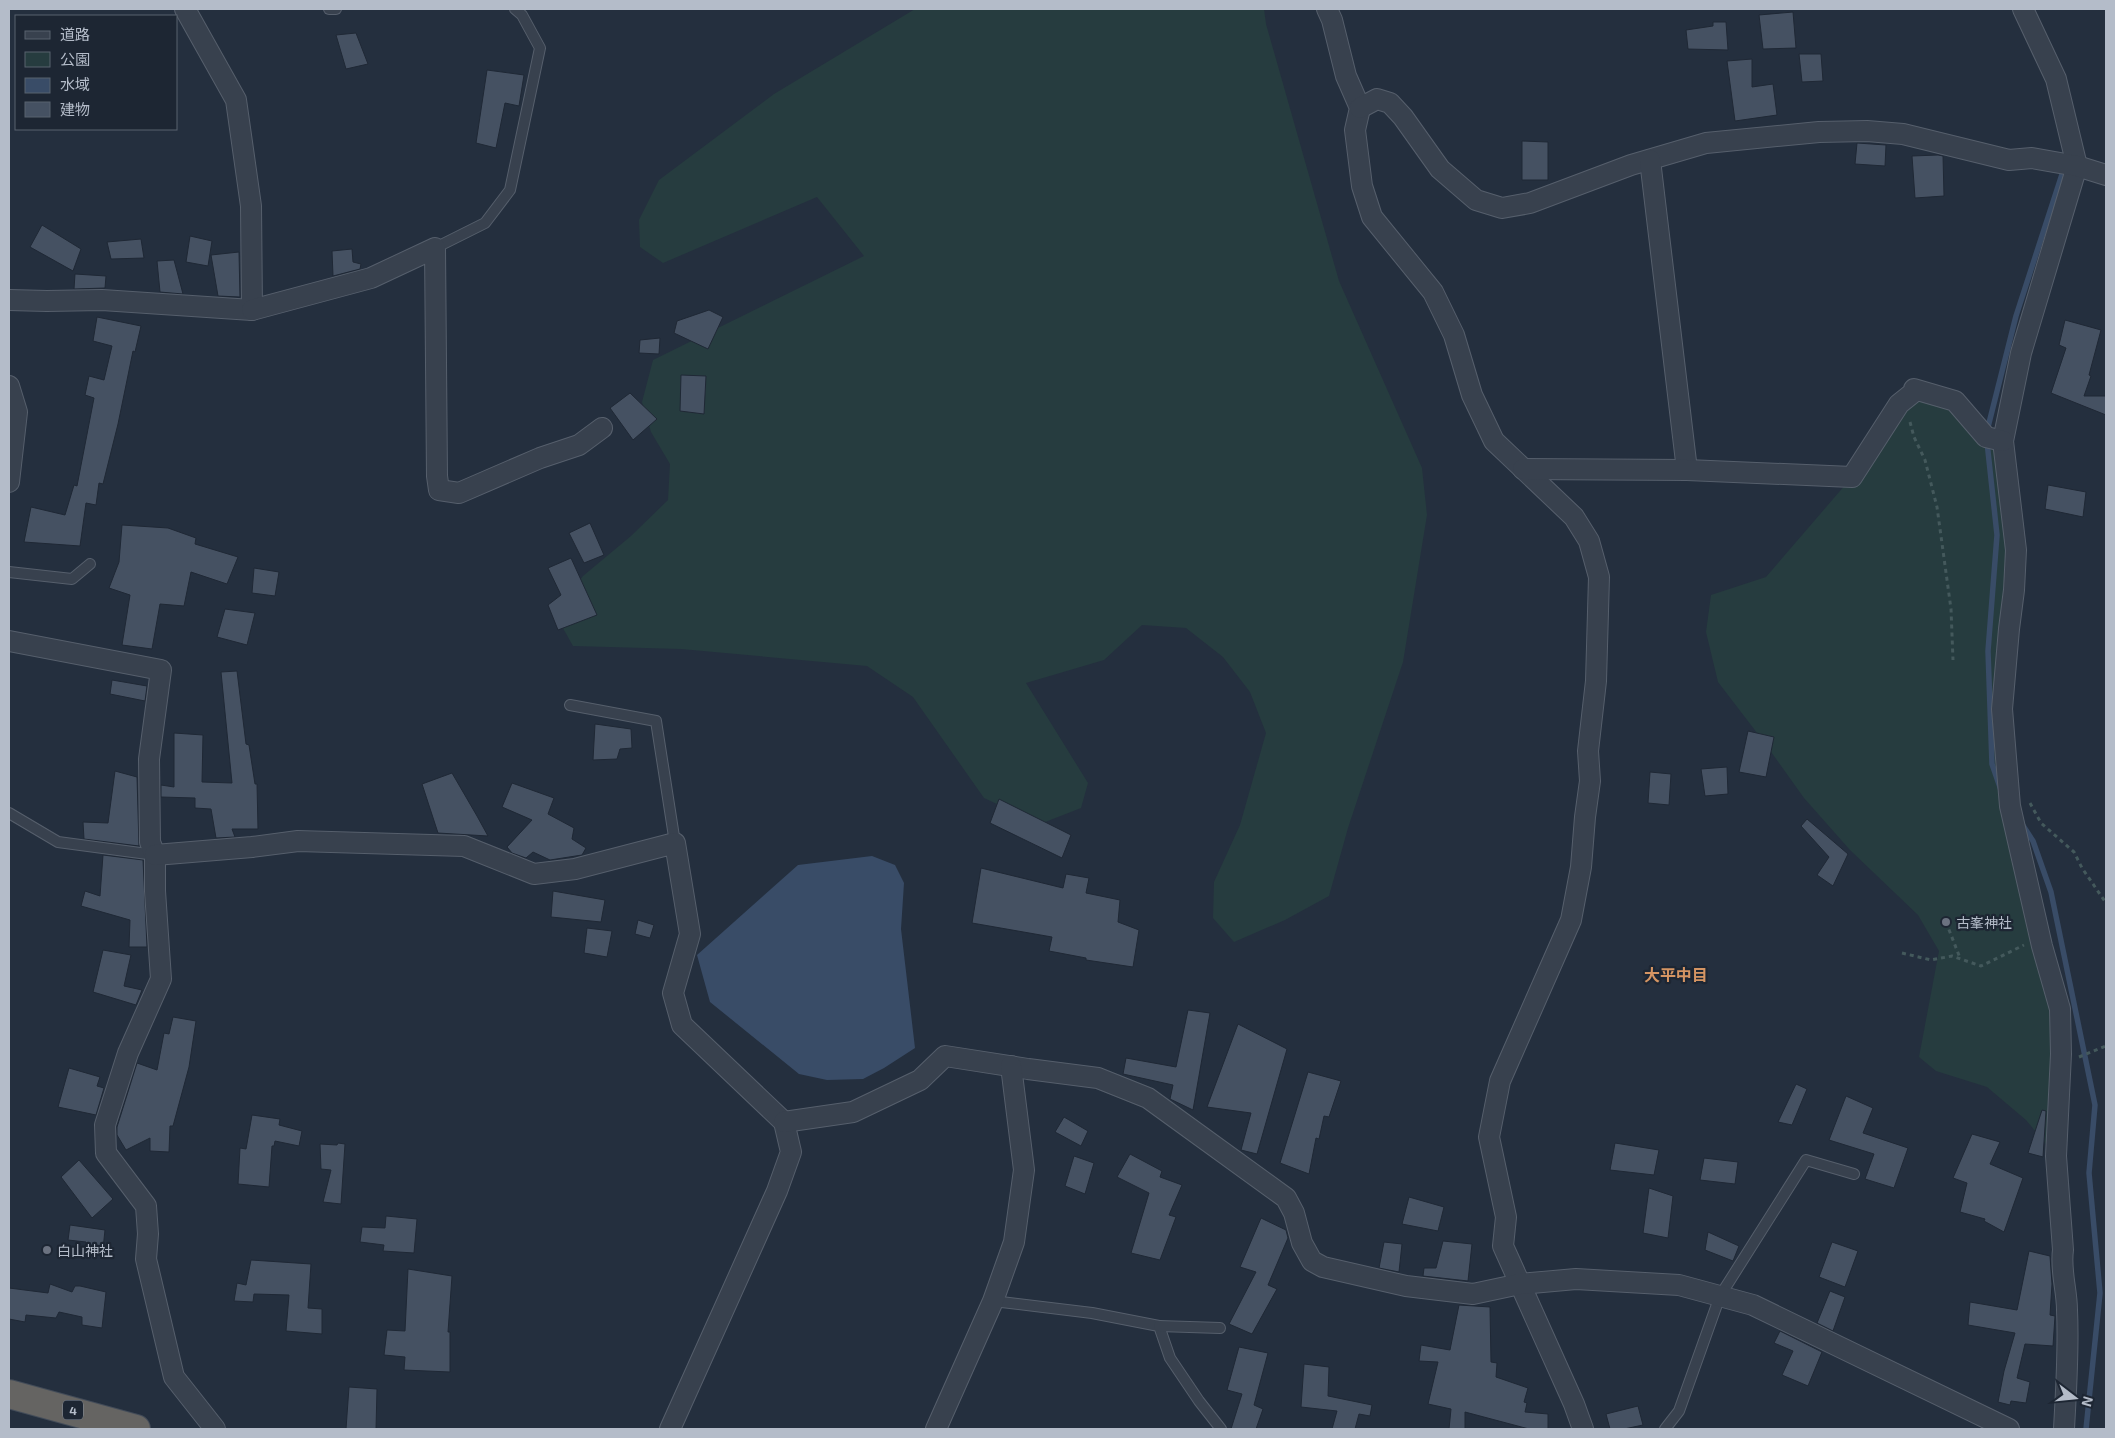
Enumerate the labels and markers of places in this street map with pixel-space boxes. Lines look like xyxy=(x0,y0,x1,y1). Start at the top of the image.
place label: 古峯神社 xyxy=(1956,914,2012,931)
marker: 古峯神社 xyxy=(1940,916,1952,928)
place label: 白山神社 xyxy=(57,1242,113,1259)
marker: 白山神社 xyxy=(41,1244,53,1256)

